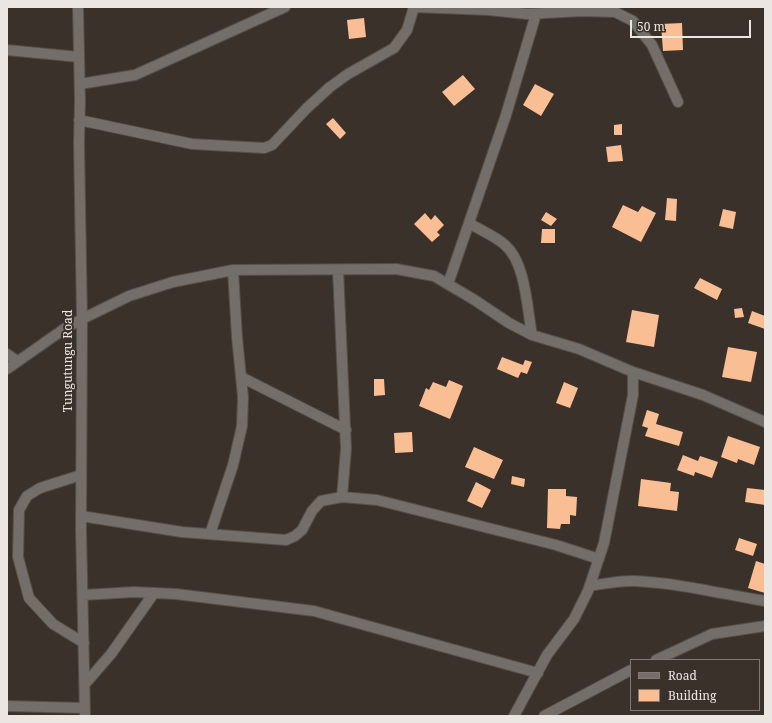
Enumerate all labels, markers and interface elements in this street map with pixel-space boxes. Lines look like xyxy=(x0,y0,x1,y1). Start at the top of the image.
scale bar xyxy=(632,12,753,38)
text: 50 m xyxy=(637,18,665,35)
street label: Tungutungu Road xyxy=(62,310,76,412)
legend xyxy=(630,659,760,711)
text: Road xyxy=(668,667,697,684)
text: Building xyxy=(668,687,716,704)

